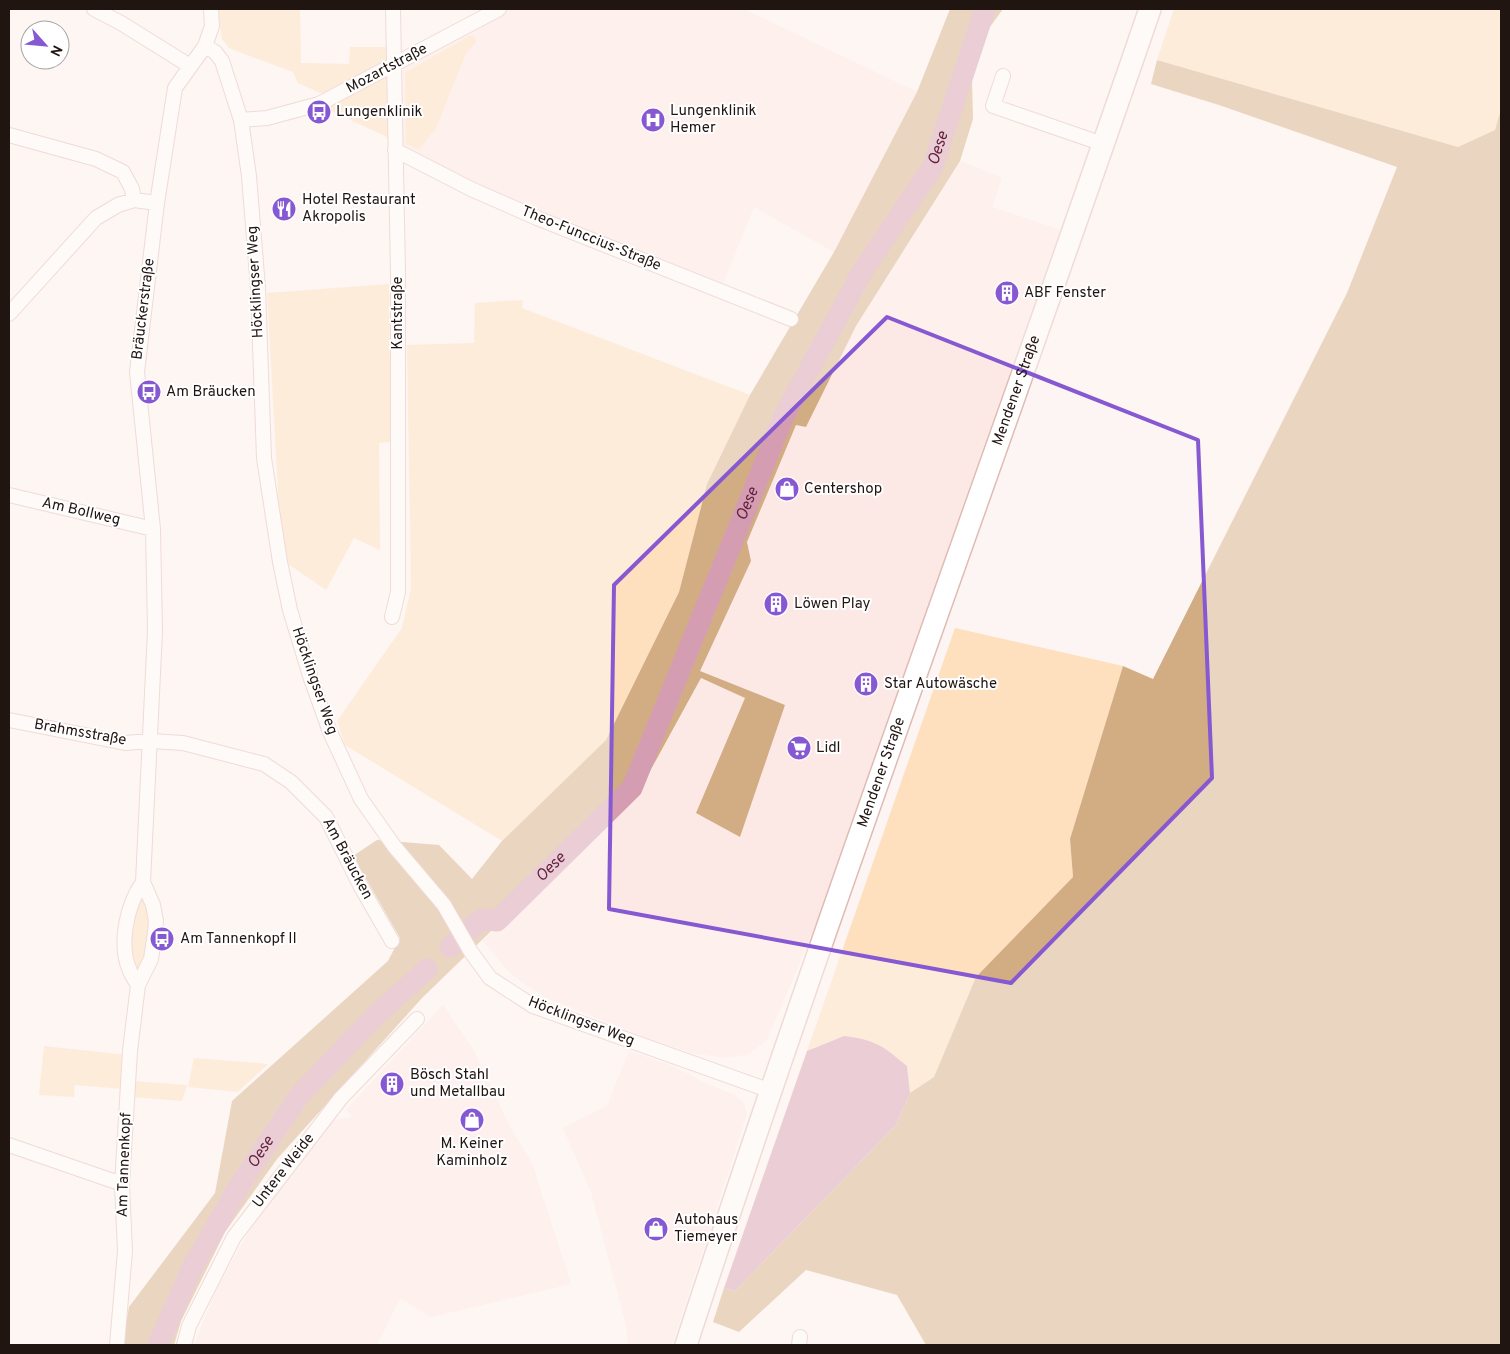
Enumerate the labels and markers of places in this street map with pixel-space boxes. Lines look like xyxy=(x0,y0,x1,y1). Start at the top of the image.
bus stop icon: Lungenklinik xyxy=(306,99,332,125)
place label: Lungenklinik Hemer xyxy=(670,102,757,138)
place label: Lungenklinik xyxy=(336,103,423,122)
hospital icon: Lungenklinik Hemer xyxy=(640,107,666,133)
place label: Hotel Restaurant Akropolis xyxy=(302,191,416,227)
restaurant icon: Hotel Restaurant Akropolis xyxy=(271,196,297,222)
building icon: ABF Fenster xyxy=(994,280,1020,306)
place label: ABF Fenster xyxy=(1024,284,1106,303)
bus stop icon: Am Bräucken xyxy=(136,379,162,405)
place label: Am Bräucken xyxy=(166,383,256,402)
shop icon: Centershop xyxy=(774,476,800,502)
place label: Centershop xyxy=(804,480,882,499)
building icon: Löwen Play xyxy=(763,591,789,617)
place label: Löwen Play xyxy=(794,595,871,614)
building icon: Star Autowäsche xyxy=(853,671,879,697)
place label: Star Autowäsche xyxy=(884,675,997,694)
supermarket icon: Lidl xyxy=(786,735,812,761)
place label: Lidl xyxy=(816,739,841,758)
bus stop icon: Am Tannenkopf II xyxy=(149,926,175,952)
place label: Am Tannenkopf II xyxy=(180,930,297,949)
place label: Bösch Stahl und Metallbau xyxy=(410,1066,505,1102)
building icon: Bösch Stahl und Metallbau xyxy=(379,1071,405,1097)
shop icon: M. Keiner Kaminholz xyxy=(459,1107,485,1133)
place label: M. Keiner Kaminholz xyxy=(436,1135,508,1171)
place label: Autohaus Tiemeyer xyxy=(674,1211,738,1247)
shop icon: Autohaus Tiemeyer xyxy=(643,1216,669,1242)

